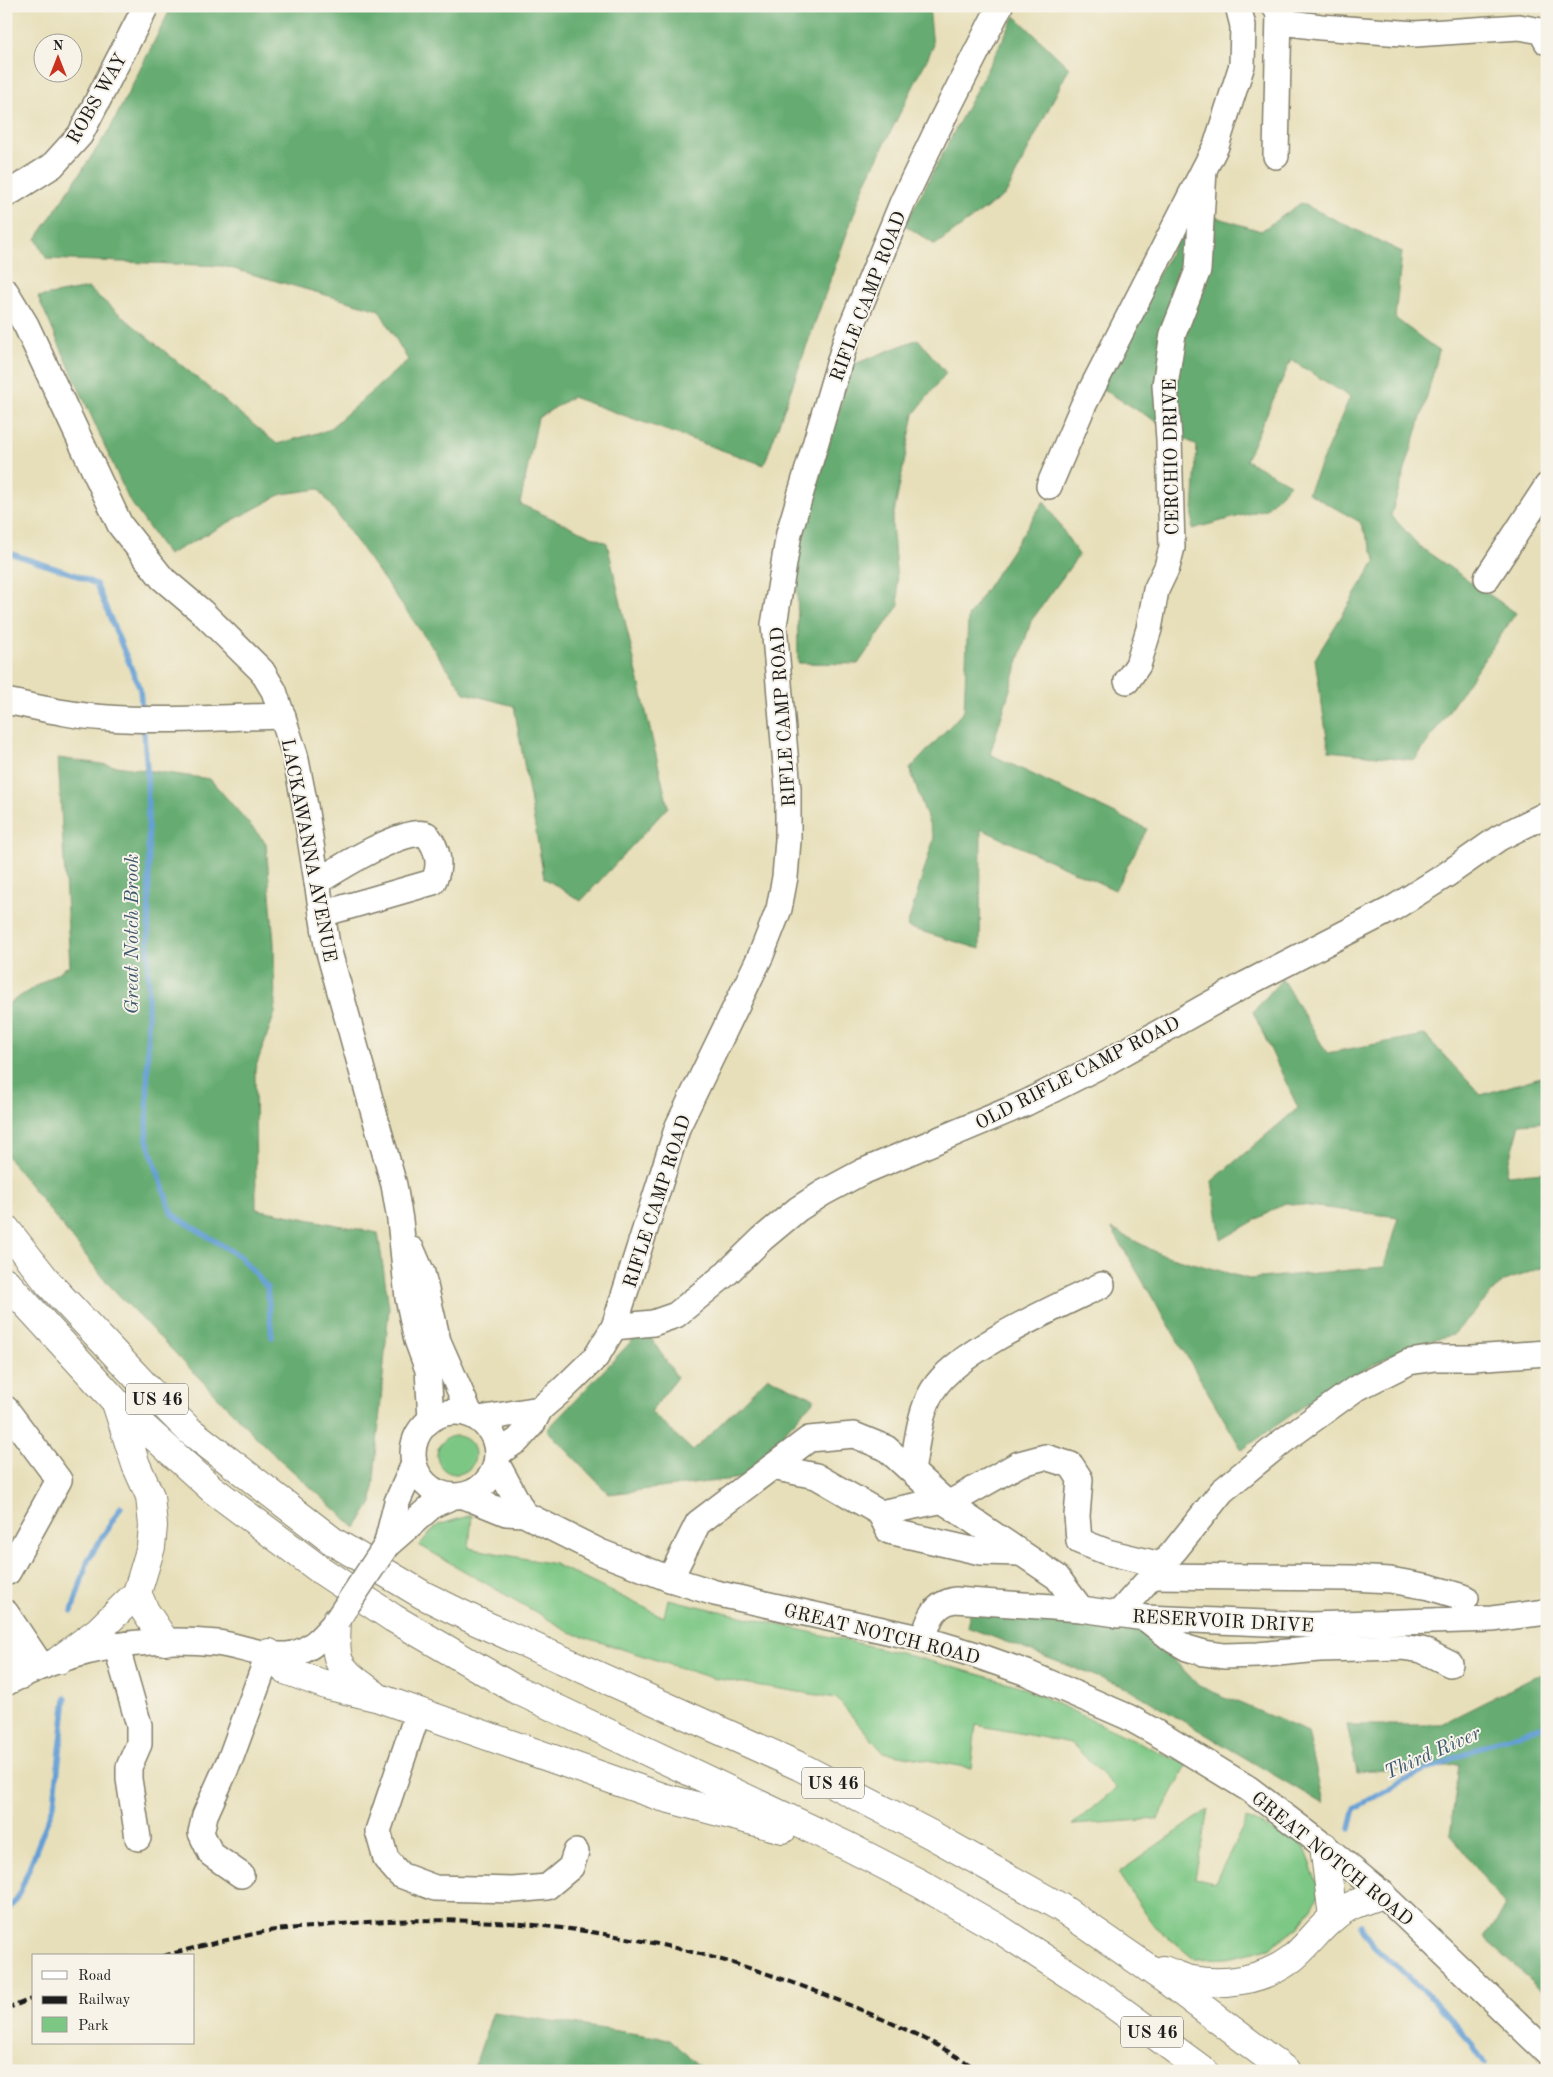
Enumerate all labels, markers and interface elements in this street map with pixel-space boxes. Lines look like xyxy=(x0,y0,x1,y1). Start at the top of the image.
north arrow xyxy=(32,32,82,82)
text: N xyxy=(53,39,64,53)
street label: ROBS WAY xyxy=(65,51,132,148)
street label: RIFLE CAMP ROAD xyxy=(828,209,911,385)
street label: CERCHIO DRIVE xyxy=(1162,378,1183,536)
street label: RIFLE CAMP ROAD xyxy=(769,626,800,808)
street label: LACKAWANNA AVENUE xyxy=(277,737,339,964)
water label: Great Notch Brook xyxy=(123,853,143,1014)
street label: OLD RIFLE CAMP ROAD xyxy=(973,1014,1183,1134)
street label: RIFLE CAMP ROAD xyxy=(621,1113,695,1291)
road number: US 46 xyxy=(126,1384,188,1415)
street label: GREAT NOTCH ROAD xyxy=(781,1602,982,1669)
street label: RESERVOIR DRIVE xyxy=(1131,1608,1314,1637)
water label: Third River xyxy=(1382,1724,1484,1784)
road number: US 46 xyxy=(802,1768,864,1799)
street label: GREAT NOTCH ROAD xyxy=(1247,1789,1416,1931)
legend xyxy=(32,1954,195,2044)
text: Road xyxy=(78,1969,112,1984)
text: Railway xyxy=(78,1993,131,2008)
road number: US 46 xyxy=(1121,2016,1183,2048)
text: Park xyxy=(78,2019,109,2034)

